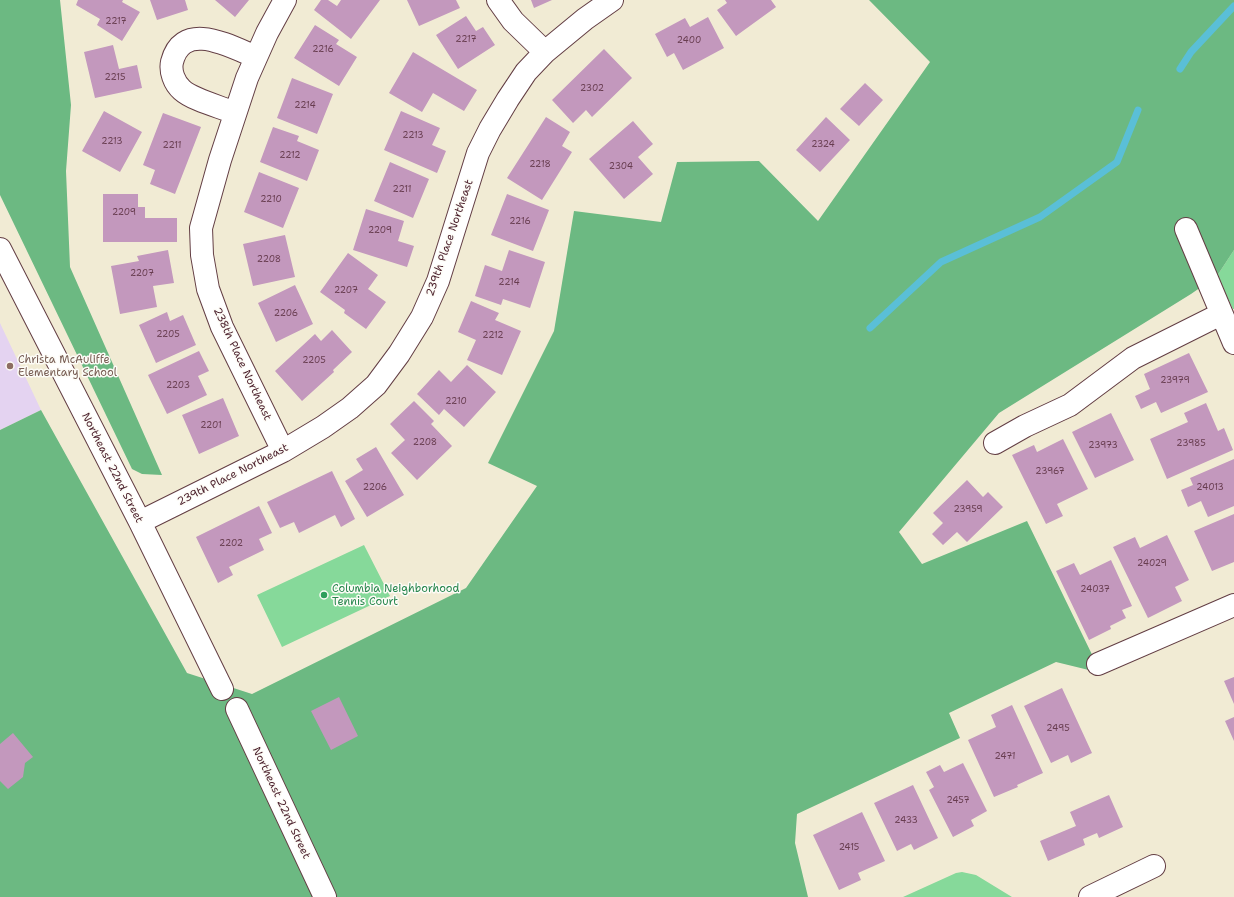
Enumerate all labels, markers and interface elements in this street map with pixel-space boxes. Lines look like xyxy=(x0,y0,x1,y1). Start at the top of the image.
house number: 2217 xyxy=(105,17,127,27)
house number: 2217 xyxy=(455,35,477,45)
house number: 2400 xyxy=(677,36,701,46)
house number: 2216 xyxy=(312,45,334,55)
house number: 2215 xyxy=(105,73,125,83)
house number: 2302 xyxy=(580,84,604,94)
house number: 2214 xyxy=(294,101,316,111)
house number: 2213 xyxy=(402,131,424,141)
house number: 2213 xyxy=(101,137,123,147)
house number: 2324 xyxy=(811,140,835,150)
house number: 2211 xyxy=(163,141,181,151)
house number: 2212 xyxy=(279,151,301,161)
house number: 2218 xyxy=(529,160,551,170)
house number: 2304 xyxy=(609,162,633,172)
street label: 239th Place Northeast xyxy=(424,178,476,298)
house number: 2211 xyxy=(393,185,411,195)
house number: 2210 xyxy=(260,195,282,205)
house number: 2209 xyxy=(112,208,136,218)
house number: 2216 xyxy=(509,217,531,227)
house number: 2209 xyxy=(368,226,392,236)
house number: 2208 xyxy=(257,255,281,265)
house number: 2207 xyxy=(130,269,154,279)
house number: 2214 xyxy=(498,278,520,288)
house number: 2207 xyxy=(334,286,358,296)
street label: 238th Place Northeast xyxy=(210,305,274,423)
house number: 2206 xyxy=(274,309,298,319)
house number: 2205 xyxy=(156,330,180,340)
house number: 2212 xyxy=(482,331,504,341)
place label: Christa McAuliffe Elementary School xyxy=(18,353,117,379)
house number: 2205 xyxy=(302,356,326,366)
marker: Christa McAuliffe Elementary School xyxy=(5,361,15,371)
house number: 23979 xyxy=(1160,376,1190,386)
house number: 2203 xyxy=(166,381,190,391)
house number: 2210 xyxy=(445,397,467,407)
street label: Northeast 22nd Street xyxy=(78,411,146,525)
house number: 2201 xyxy=(200,421,222,431)
house number: 2208 xyxy=(413,438,437,448)
house number: 23985 xyxy=(1176,439,1206,449)
street label: 239th Place Northeast xyxy=(175,441,291,509)
house number: 23973 xyxy=(1088,441,1118,451)
house number: 23967 xyxy=(1035,467,1065,477)
house number: 2206 xyxy=(363,483,387,493)
house number: 24013 xyxy=(1196,483,1224,493)
house number: 23959 xyxy=(953,505,983,515)
house number: 2202 xyxy=(219,539,243,549)
house number: 24029 xyxy=(1137,559,1167,569)
place label: Columbia Neighborhood Tennis Court xyxy=(332,582,459,608)
house number: 24037 xyxy=(1080,585,1110,595)
marker: Columbia Neighborhood Tennis Court xyxy=(319,590,329,600)
house number: 2495 xyxy=(1046,724,1070,734)
street label: Northeast 22nd Street xyxy=(249,745,313,861)
house number: 2471 xyxy=(994,752,1016,762)
house number: 2457 xyxy=(946,796,970,806)
house number: 2433 xyxy=(894,816,918,826)
house number: 2415 xyxy=(839,843,859,853)

